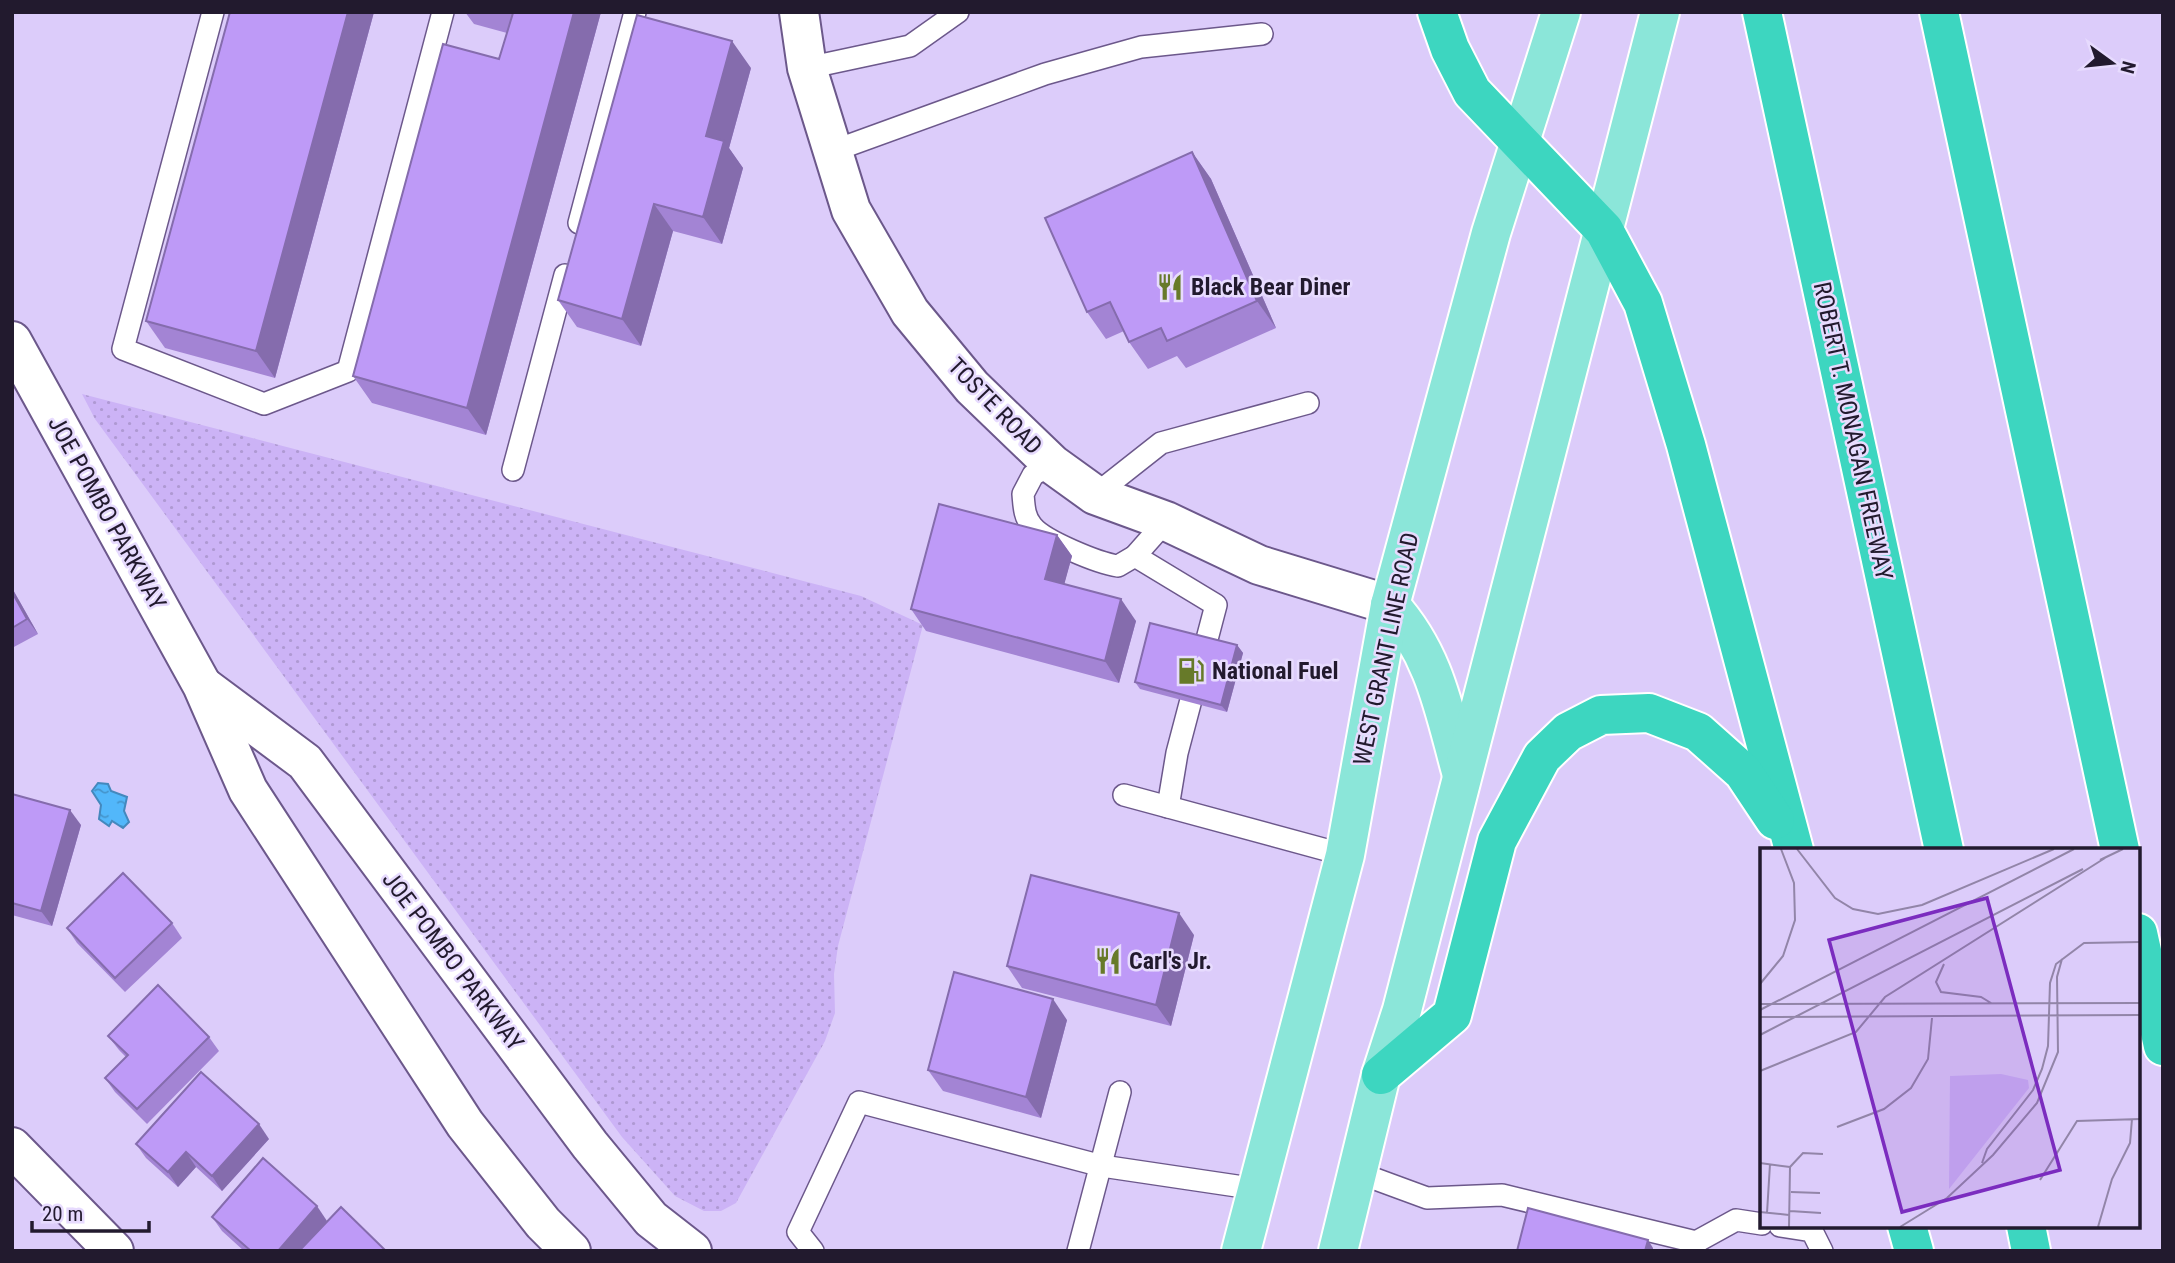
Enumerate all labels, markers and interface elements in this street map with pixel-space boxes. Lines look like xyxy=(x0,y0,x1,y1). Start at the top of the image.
north arrow xyxy=(2077,28,2147,98)
text: N xyxy=(2115,59,2141,76)
restaurant icon: Black Bear Diner xyxy=(1155,272,1185,302)
place label: Black Bear Diner xyxy=(1191,273,1351,301)
street label: ROBERT T. MONAGAN FREEWAY xyxy=(1808,279,1898,583)
street label: TOSTE ROAD xyxy=(942,352,1048,460)
street label: JOE POMBO PARKWAY xyxy=(42,411,172,615)
street label: WEST GRANT LINE ROAD xyxy=(1348,530,1424,768)
fuel station icon: National Fuel xyxy=(1176,656,1206,686)
place label: National Fuel xyxy=(1212,657,1339,685)
inset map xyxy=(1760,848,2140,1228)
street label: JOE POMBO PARKWAY xyxy=(377,866,530,1056)
restaurant icon: Carl's Jr. xyxy=(1093,946,1123,976)
place label: Carl's Jr. xyxy=(1129,947,1212,975)
scale bar xyxy=(32,1190,149,1234)
text: 20 m xyxy=(42,1202,83,1226)

